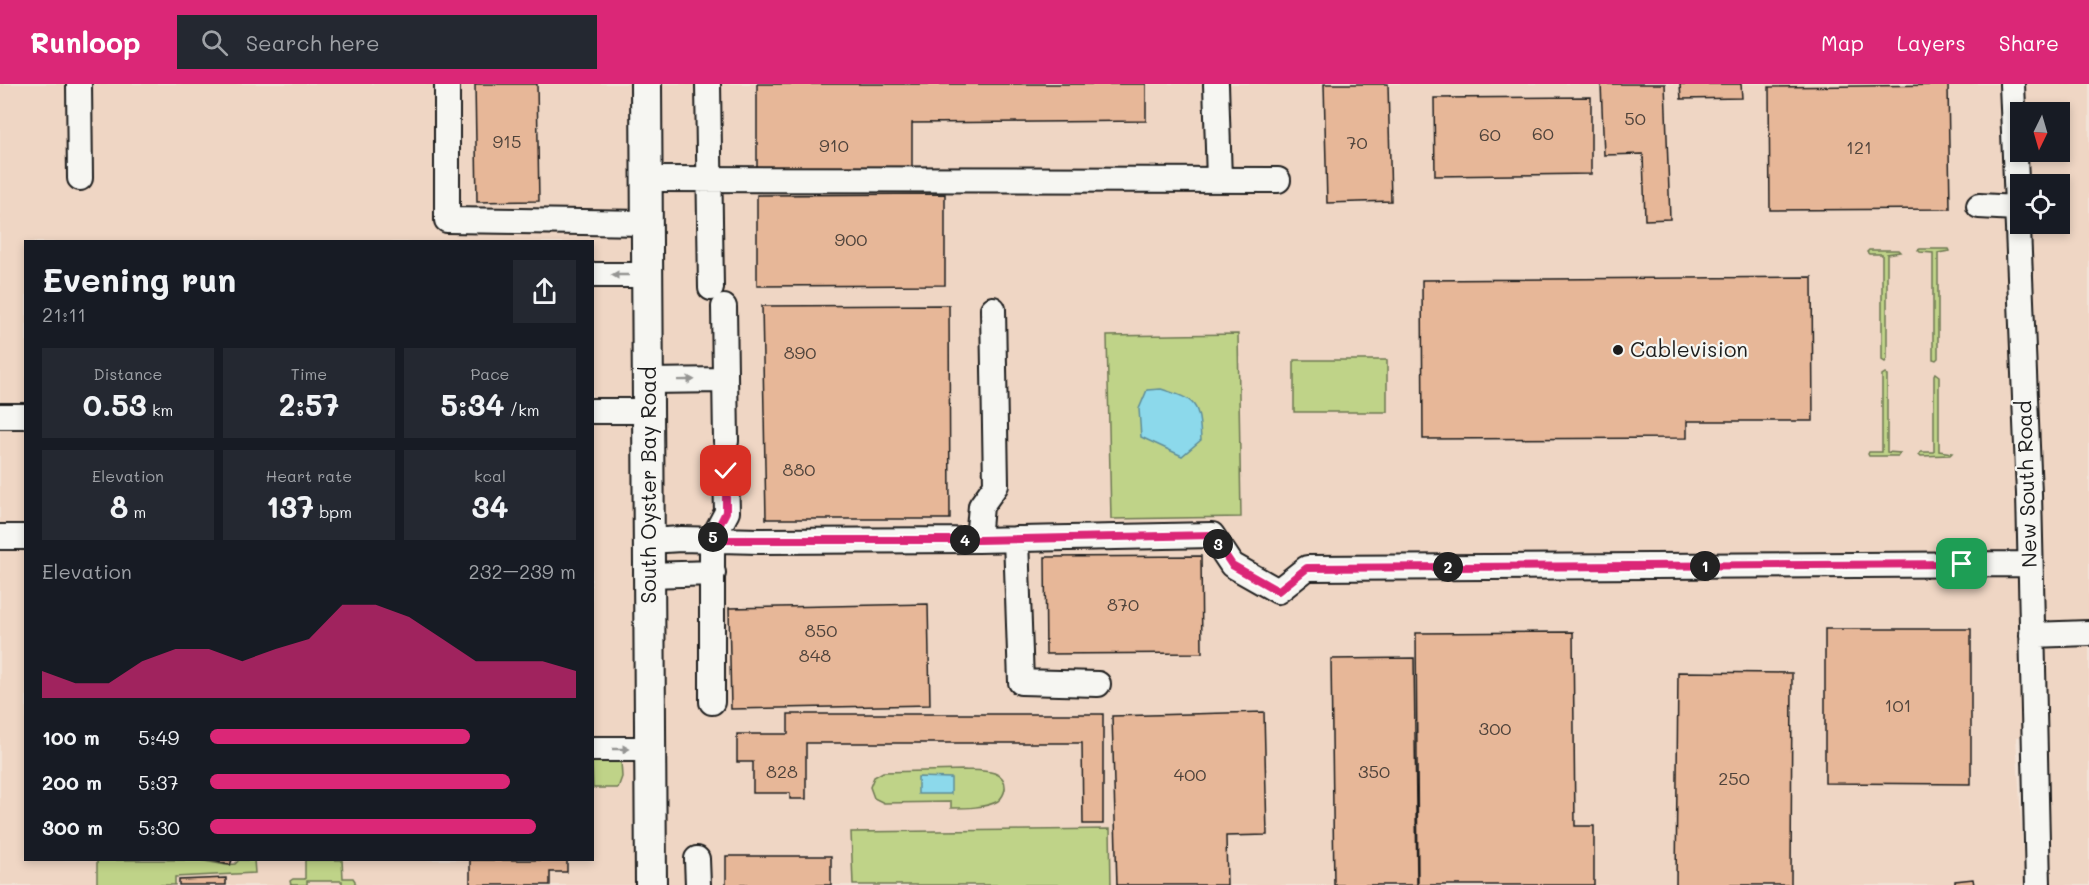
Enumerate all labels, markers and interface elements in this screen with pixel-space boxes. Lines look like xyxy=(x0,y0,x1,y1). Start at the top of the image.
search box xyxy=(177,15,597,69)
text: Runloop xyxy=(30,24,141,60)
icon: search xyxy=(198,26,231,59)
text: Search here xyxy=(246,28,380,57)
text: Map xyxy=(1821,29,1864,56)
text: Layers xyxy=(1897,29,1966,56)
text: Share xyxy=(1999,29,2059,56)
north arrow xyxy=(2010,102,2070,162)
map controls xyxy=(2010,102,2070,234)
house number: 50 xyxy=(1624,106,1646,130)
house number: 60 xyxy=(1532,121,1554,145)
house number: 60 xyxy=(1479,122,1501,146)
house number: 915 xyxy=(492,129,522,153)
house number: 70 xyxy=(1346,130,1368,154)
house number: 910 xyxy=(819,133,849,157)
house number: 121 xyxy=(1846,135,1872,159)
button: locate xyxy=(2010,174,2070,234)
house number: 900 xyxy=(835,227,867,251)
text: Evening run xyxy=(42,257,236,300)
button: share xyxy=(513,260,576,323)
one-way arrow xyxy=(610,270,629,280)
text: 21:11 xyxy=(42,301,86,327)
place label: Cablevision xyxy=(1630,335,1748,362)
house number: 890 xyxy=(784,340,816,364)
marker: Cablevision xyxy=(1611,343,1625,357)
text: Distance xyxy=(94,363,162,384)
text: Time xyxy=(291,363,327,384)
text: Pace xyxy=(470,363,510,384)
street label: South Oyster Bay Road xyxy=(634,367,661,603)
one-way arrow xyxy=(677,376,696,385)
text: 0.53 xyxy=(83,384,147,424)
text: 2:57 xyxy=(279,384,339,424)
text: 5:34 xyxy=(441,384,505,424)
text: km xyxy=(147,399,173,420)
text: /km xyxy=(505,399,539,420)
street label: New South Road xyxy=(2009,400,2042,568)
pin xyxy=(700,445,751,496)
icon: check xyxy=(709,454,742,487)
house number: 880 xyxy=(783,457,815,481)
text: Elevation xyxy=(92,465,164,486)
text: Heart rate xyxy=(266,465,352,486)
text: kcal xyxy=(474,465,506,486)
text: 8 xyxy=(110,486,128,526)
text: 137 xyxy=(266,486,314,526)
text: 34 xyxy=(471,486,509,526)
text: m xyxy=(128,501,146,522)
text: bpm xyxy=(314,501,352,522)
pin: 5 xyxy=(698,522,728,552)
pin: 4 xyxy=(950,525,980,555)
text: 5 xyxy=(708,526,718,547)
text: 4 xyxy=(960,529,970,550)
pin: 3 xyxy=(1203,529,1233,559)
text: 3 xyxy=(1213,533,1223,554)
pin xyxy=(1936,538,1987,589)
icon: arrive xyxy=(1945,547,1978,580)
pin: 1 xyxy=(1690,551,1720,581)
pin: 2 xyxy=(1433,552,1463,582)
text: 1 xyxy=(1701,555,1709,576)
text: 2 xyxy=(1444,556,1452,577)
text: Elevation xyxy=(42,558,132,584)
text: 232–239 m xyxy=(469,558,576,584)
house number: 870 xyxy=(1107,592,1139,616)
house number: 850 xyxy=(805,618,837,642)
house number: 848 xyxy=(799,643,831,667)
house number: 101 xyxy=(1884,693,1912,717)
house number: 300 xyxy=(1479,716,1511,740)
text: 100 m xyxy=(42,724,100,750)
text: 5:49 xyxy=(138,724,179,750)
one-way arrow xyxy=(612,744,631,754)
house number: 828 xyxy=(766,759,798,783)
house number: 350 xyxy=(1358,759,1390,783)
house number: 400 xyxy=(1174,762,1206,786)
house number: 250 xyxy=(1718,766,1750,790)
text: 200 m xyxy=(42,769,102,795)
text: 5:37 xyxy=(138,769,179,795)
text: 300 m xyxy=(42,814,103,840)
text: 5:30 xyxy=(138,814,180,840)

